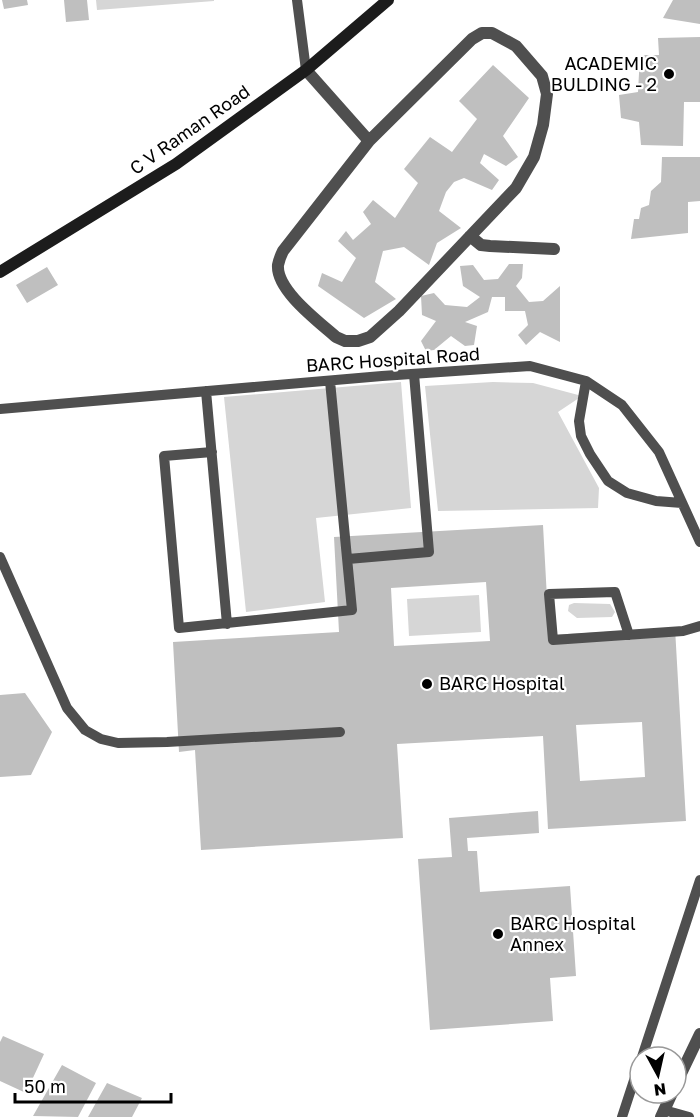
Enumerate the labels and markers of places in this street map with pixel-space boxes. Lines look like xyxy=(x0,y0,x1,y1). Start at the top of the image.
place label: ACADEMIC BULDING - 2 xyxy=(551,52,657,95)
marker: ACADEMIC BULDING - 2 xyxy=(662,67,676,81)
place label: BARC Hospital xyxy=(439,672,565,694)
marker: BARC Hospital xyxy=(420,677,434,691)
place label: BARC Hospital Annex xyxy=(510,912,636,955)
marker: BARC Hospital Annex xyxy=(491,927,505,941)

